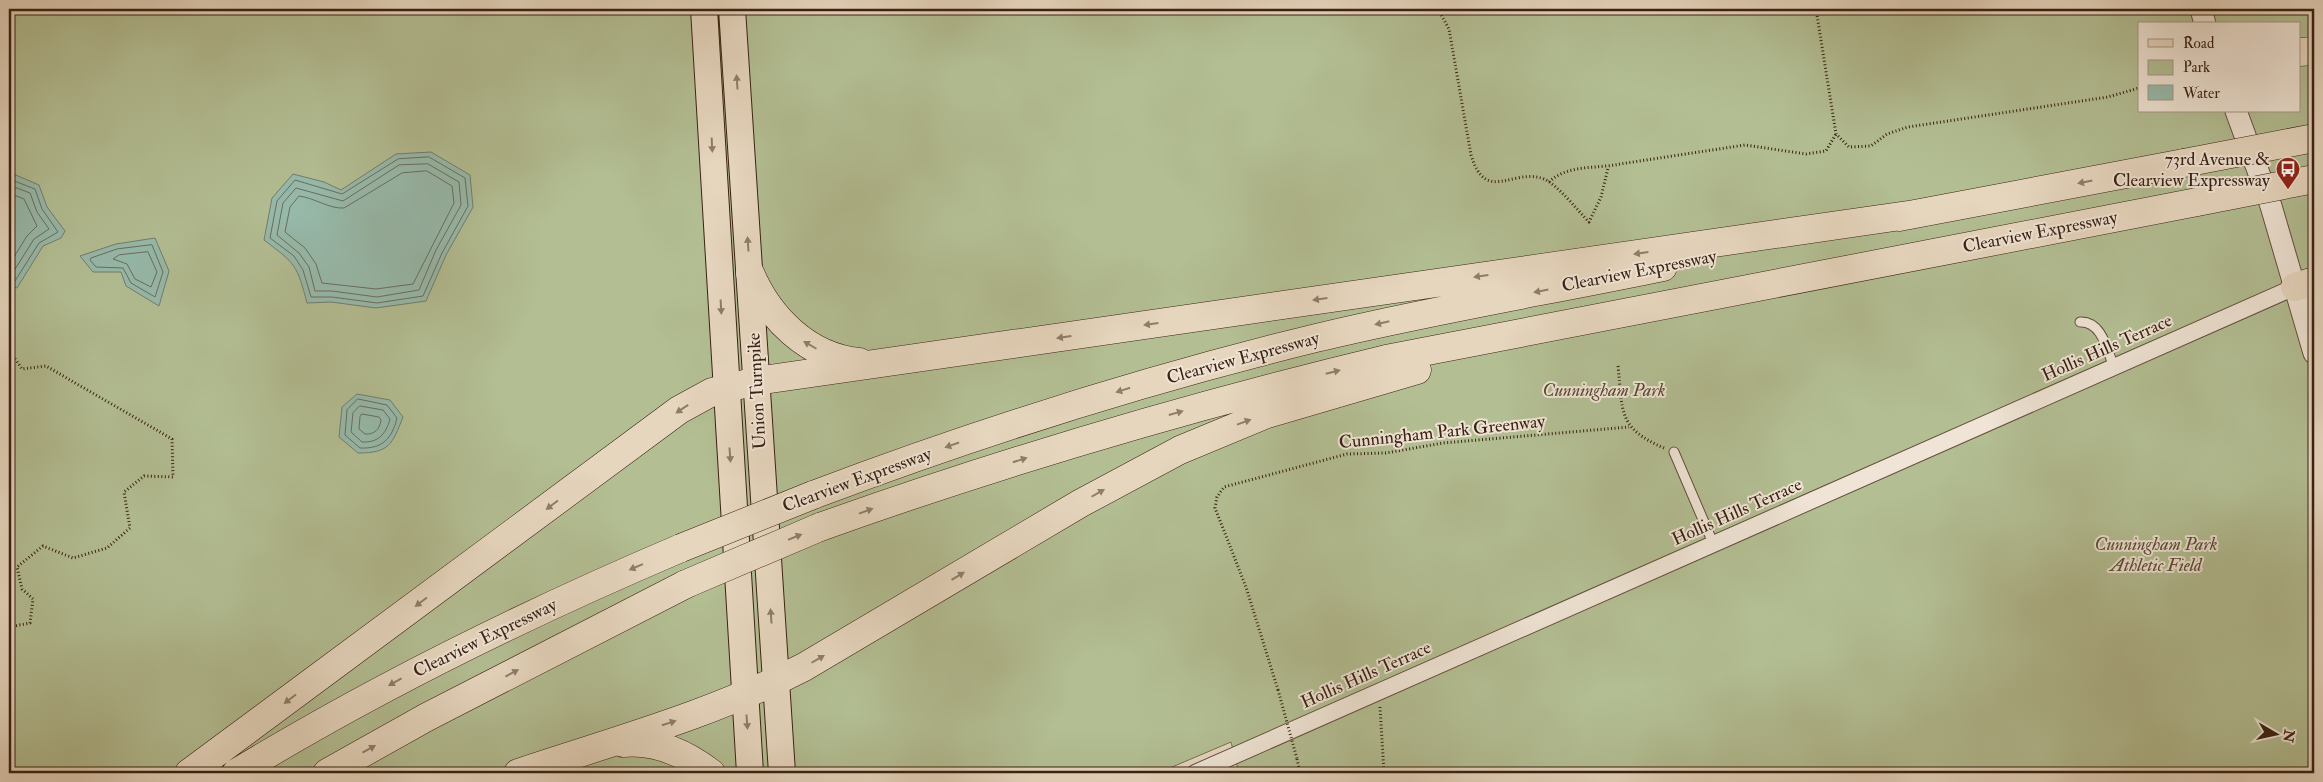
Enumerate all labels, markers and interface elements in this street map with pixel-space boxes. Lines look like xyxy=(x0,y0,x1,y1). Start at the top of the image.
legend xyxy=(2138,22,2300,112)
text: Road xyxy=(2183,34,2215,53)
text: Park xyxy=(2183,58,2210,77)
one-way arrow xyxy=(733,73,741,89)
text: Water xyxy=(2182,84,2220,103)
one-way arrow xyxy=(708,137,716,153)
place label: 73rd Avenue & Clearview Expressway xyxy=(2113,148,2271,192)
bus stop icon: 73rd Avenue & Clearview Expressway xyxy=(2275,156,2301,190)
one-way arrow xyxy=(2076,178,2092,186)
street label: Clearview Expressway xyxy=(1961,206,2120,258)
one-way arrow xyxy=(744,235,752,251)
street label: Clearview Expressway xyxy=(1560,245,1719,297)
one-way arrow xyxy=(1633,249,1649,257)
one-way arrow xyxy=(1472,272,1488,280)
one-way arrow xyxy=(1533,287,1549,295)
one-way arrow xyxy=(1311,295,1327,303)
one-way arrow xyxy=(718,299,726,315)
street label: Hollis Hills Terrace xyxy=(2038,309,2176,387)
one-way arrow xyxy=(1375,319,1390,327)
one-way arrow xyxy=(1142,320,1158,328)
street label: Clearview Expressway xyxy=(1164,326,1323,389)
street label: Union Turnpike xyxy=(742,332,772,450)
one-way arrow xyxy=(1055,333,1071,341)
one-way arrow xyxy=(804,341,817,350)
one-way arrow xyxy=(1325,368,1340,376)
park label: Cunningham Park xyxy=(1542,379,1666,402)
one-way arrow xyxy=(1116,387,1131,395)
one-way arrow xyxy=(676,404,689,414)
one-way arrow xyxy=(1168,409,1183,417)
street label: Cunningham Park Greenway xyxy=(1338,410,1547,454)
one-way arrow xyxy=(1237,418,1252,426)
one-way arrow xyxy=(944,441,959,449)
street label: Clearview Expressway xyxy=(779,442,936,518)
one-way arrow xyxy=(727,447,735,463)
one-way arrow xyxy=(1013,456,1028,464)
street label: Hollis Hills Terrace xyxy=(1668,473,1806,551)
one-way arrow xyxy=(1091,489,1105,498)
one-way arrow xyxy=(545,500,558,510)
one-way arrow xyxy=(858,507,873,514)
one-way arrow xyxy=(788,533,803,540)
park label: Cunningham Park Athletic Field xyxy=(2094,533,2218,577)
one-way arrow xyxy=(629,564,643,572)
one-way arrow xyxy=(950,572,965,580)
street label: Clearview Expressway xyxy=(409,593,562,683)
one-way arrow xyxy=(414,597,428,607)
one-way arrow xyxy=(767,607,775,623)
street label: Hollis Hills Terrace xyxy=(1297,636,1435,714)
one-way arrow xyxy=(811,654,825,663)
one-way arrow xyxy=(505,669,520,677)
one-way arrow xyxy=(388,678,402,687)
one-way arrow xyxy=(284,693,297,704)
north arrow xyxy=(2250,710,2300,760)
one-way arrow xyxy=(744,714,752,730)
one-way arrow xyxy=(662,719,677,726)
text: N xyxy=(2279,727,2298,744)
one-way arrow xyxy=(363,745,376,754)

